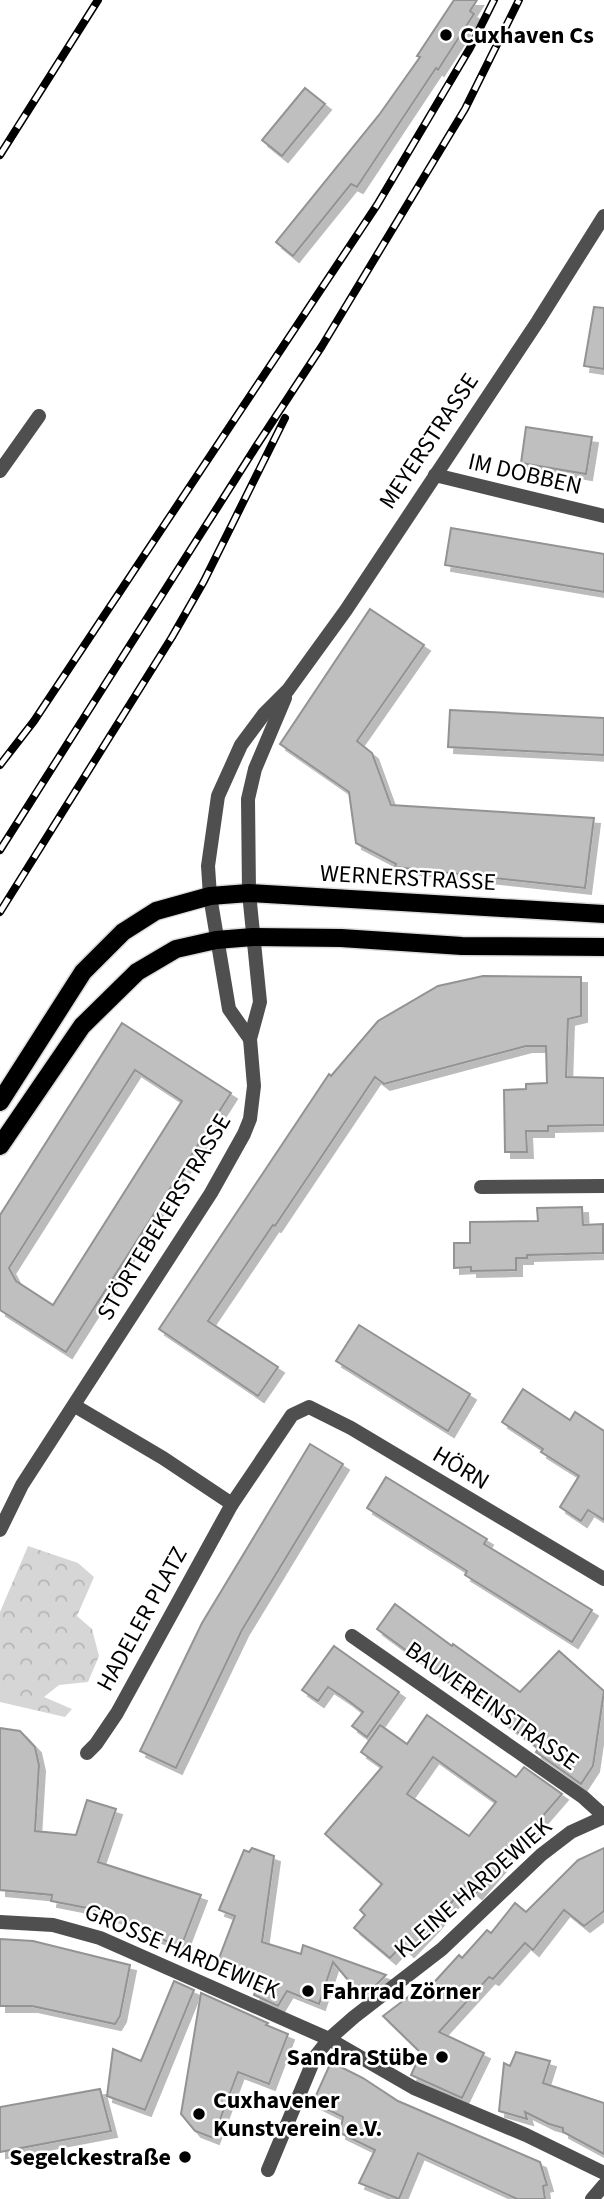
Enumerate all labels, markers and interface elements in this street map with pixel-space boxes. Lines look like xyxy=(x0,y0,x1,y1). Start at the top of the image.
place label: Cuxhaven Cs xyxy=(460,18,594,53)
marker: Cuxhaven Cs xyxy=(438,27,454,43)
street label: MEYERSTRASSE xyxy=(371,366,487,516)
street label: IM DOBBEN xyxy=(465,444,585,504)
street label: WERNERSTRASSE xyxy=(319,856,497,900)
street label: STÖRTEBEKERSTRASSE xyxy=(88,1107,240,1327)
street label: HÖRN xyxy=(426,1437,496,1499)
street label: HADELER PLATZ xyxy=(88,1540,196,1698)
street label: BAUVEREINSTRASSE xyxy=(398,1633,586,1779)
street label: KLEINE HARDEWIEK xyxy=(386,1809,560,1966)
street label: GROSSE HARDEWIEK xyxy=(79,1894,285,2008)
place label: Fahrrad Zörner xyxy=(322,1974,481,2009)
marker: Fahrrad Zörner xyxy=(300,1983,316,1999)
place label: Sandra Stübe xyxy=(287,2040,428,2075)
marker: Sandra Stübe xyxy=(434,2049,450,2065)
place label: Cuxhavener Kunstverein e.V. xyxy=(213,2083,382,2146)
marker: Cuxhavener Kunstverein e.V. xyxy=(191,2106,207,2122)
place label: Segelckestraße xyxy=(9,2140,171,2175)
marker: Segelckestraße xyxy=(177,2149,193,2165)

